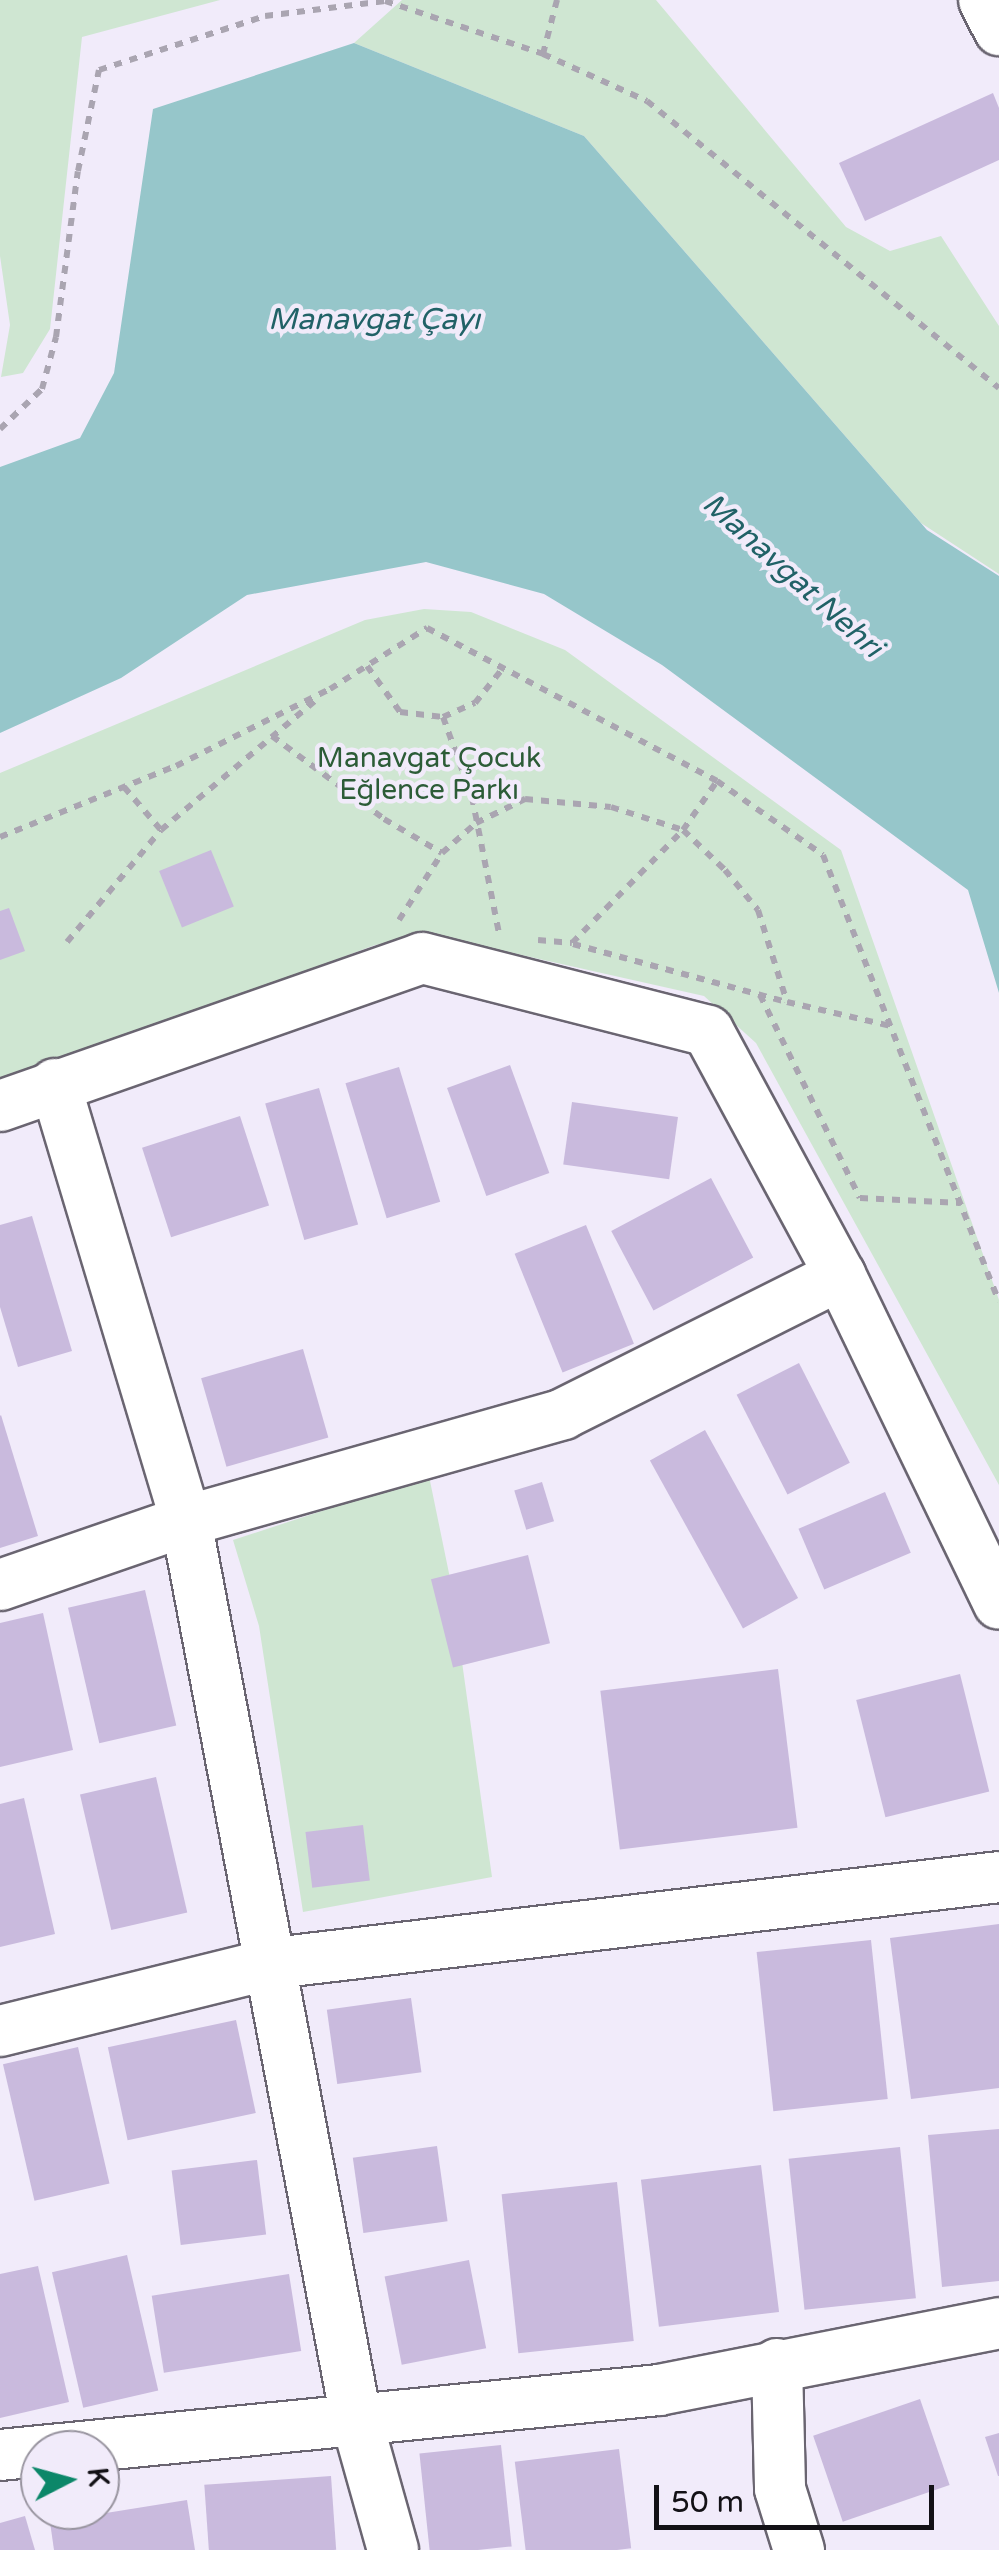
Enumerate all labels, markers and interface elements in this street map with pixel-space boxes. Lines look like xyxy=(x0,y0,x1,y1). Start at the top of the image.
water label: Manavgat Çayı xyxy=(268,302,480,338)
water label: Manavgat Nehri xyxy=(695,486,889,666)
park label: Manavgat Çocuk Eğlence Parkı xyxy=(317,741,541,807)
north arrow xyxy=(20,2430,120,2530)
scale bar xyxy=(659,2465,939,2527)
text: K xyxy=(80,2466,116,2488)
text: 50 m xyxy=(671,2484,744,2521)

